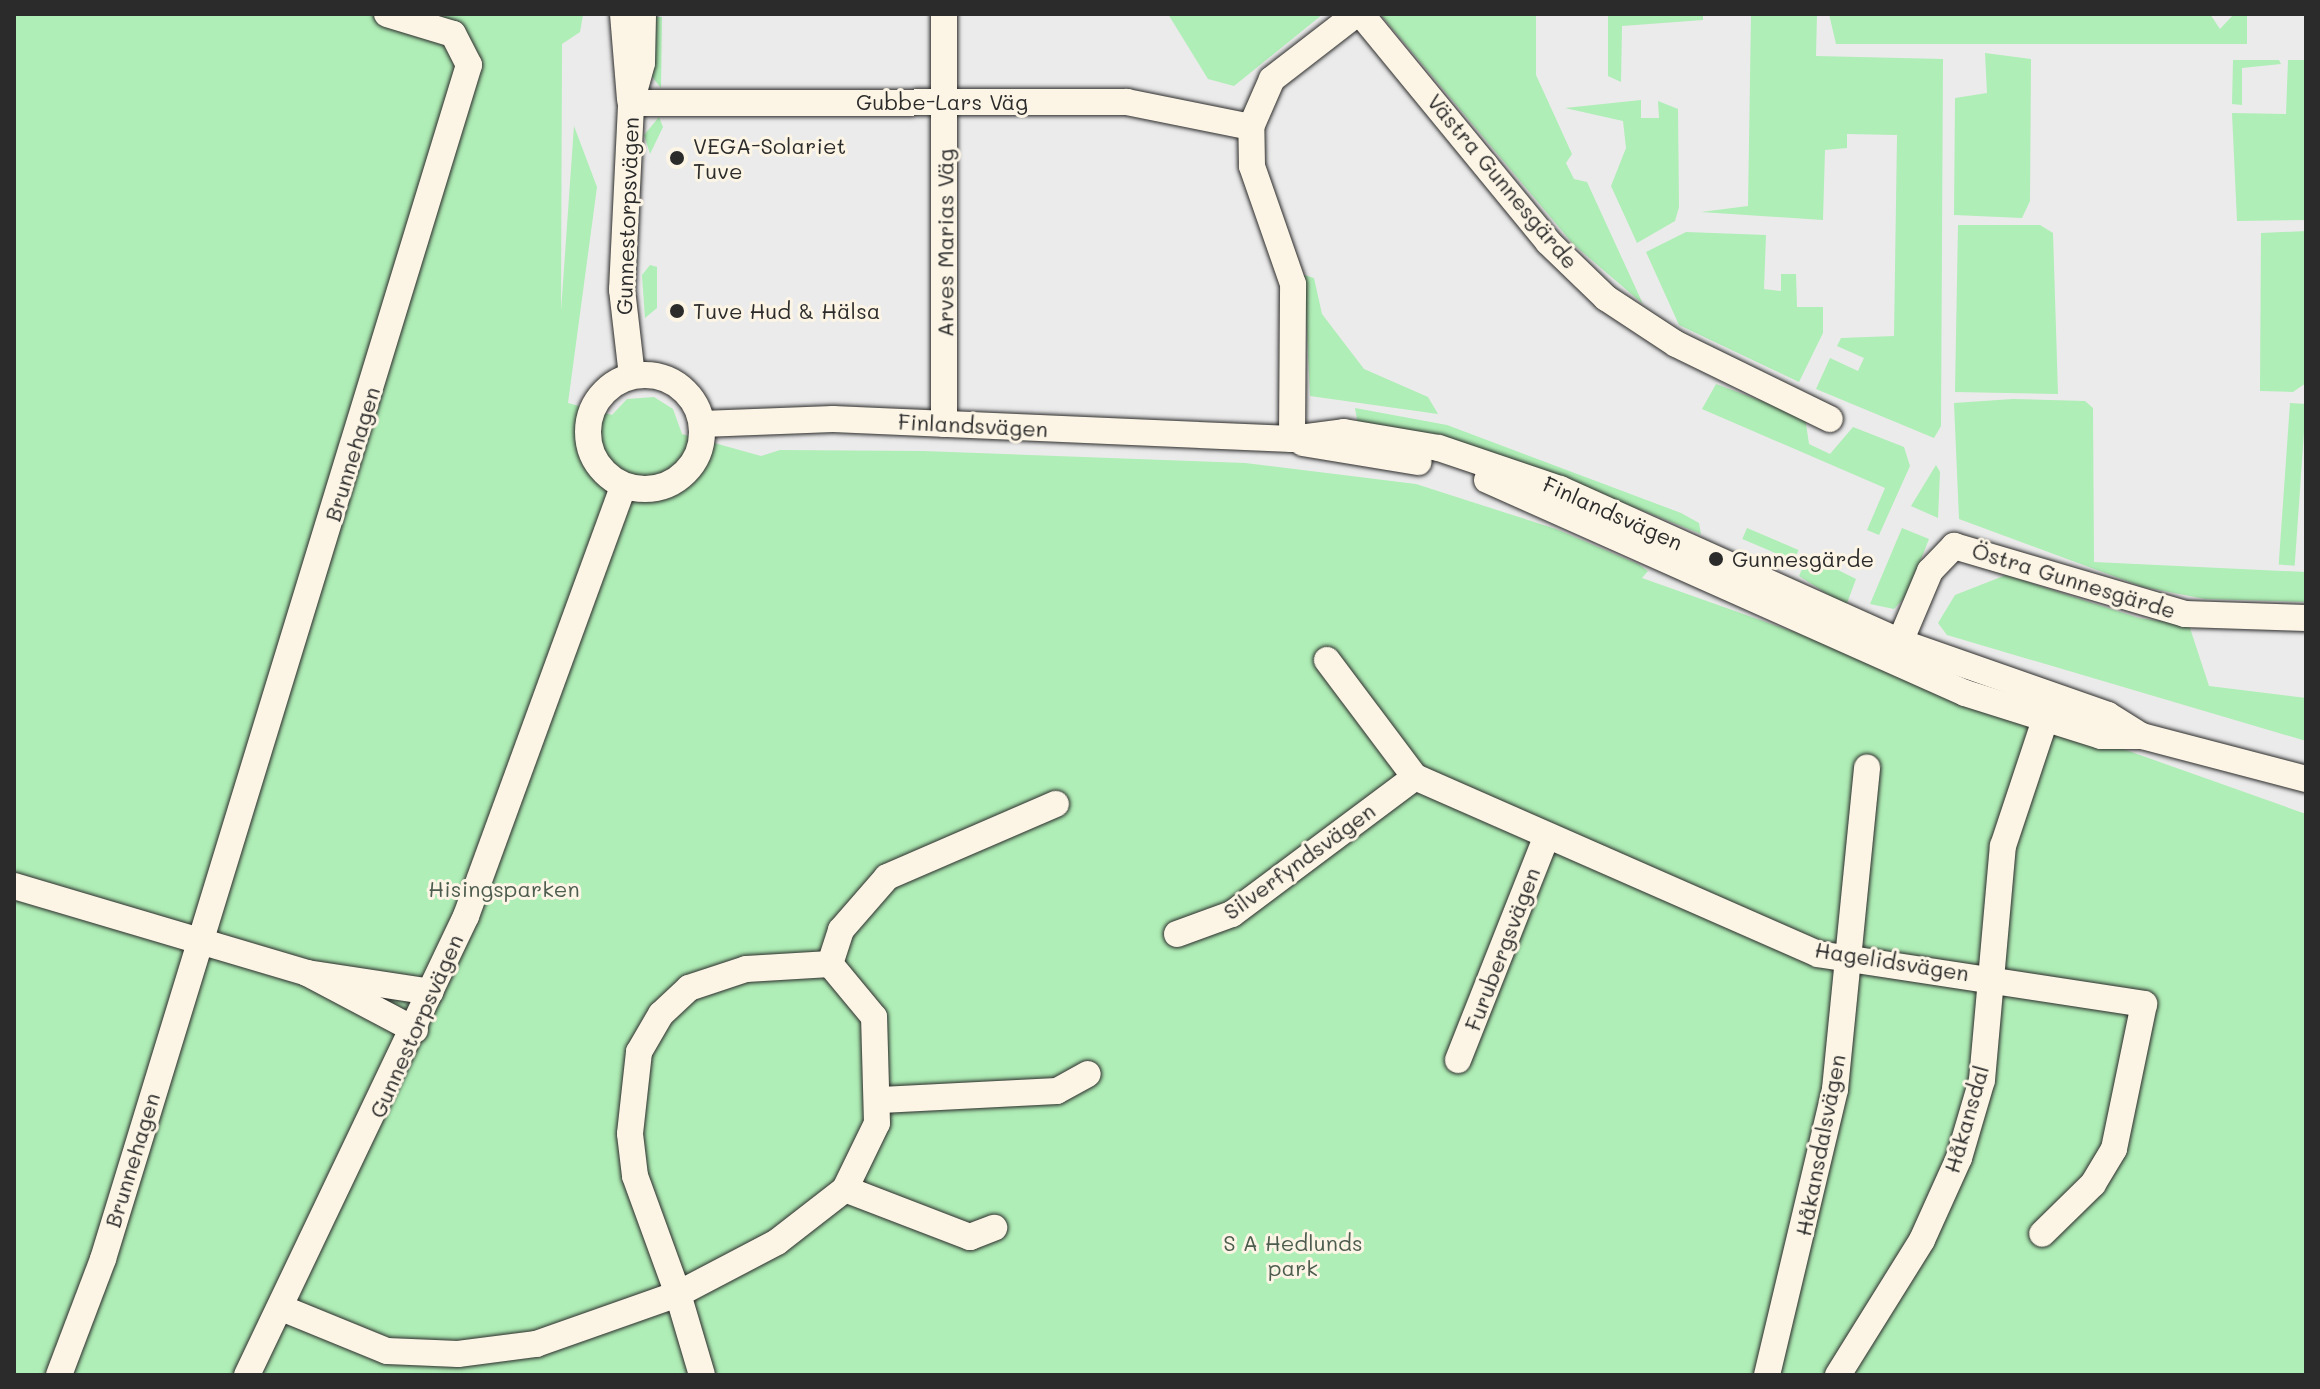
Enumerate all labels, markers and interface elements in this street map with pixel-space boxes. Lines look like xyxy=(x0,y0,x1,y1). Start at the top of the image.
street label: Västra Gunnesgärde xyxy=(1422,88,1584,274)
street label: Gubbe-Lars Väg xyxy=(856,89,1028,115)
street label: Gunnestorpsvägen xyxy=(610,117,644,315)
place label: VEGA-Solariet Tuve xyxy=(693,132,846,184)
marker: VEGA-Solariet Tuve xyxy=(668,149,686,167)
street label: Arves Marias Väg xyxy=(932,149,958,337)
place label: Tuve Hud & Hälsa xyxy=(693,298,881,324)
marker: Tuve Hud & Hälsa xyxy=(668,302,686,320)
street label: Brunnehagen xyxy=(319,383,385,525)
street label: Finlandsvägen xyxy=(897,408,1049,442)
street label: Finlandsvägen xyxy=(1539,470,1687,556)
street label: Östra Gunnesgärde xyxy=(1969,536,2179,624)
place label: Gunnesgärde xyxy=(1732,546,1874,572)
marker: Gunnesgärde xyxy=(1707,550,1725,568)
street label: Silverfyndsvägen xyxy=(1218,797,1380,925)
street label: Furubergsvägen xyxy=(1459,864,1545,1034)
park label: Hisingsparken xyxy=(428,876,580,902)
street label: Gunnestorpsvägen xyxy=(364,930,468,1122)
street label: Hagelidsvägen xyxy=(1813,936,1971,986)
street label: Håkansdalsvägen xyxy=(1789,1052,1851,1238)
street label: Håkansdal xyxy=(1938,1062,1994,1176)
street label: Brunnehagen xyxy=(99,1089,165,1231)
park label: S A Hedlunds park xyxy=(1223,1229,1363,1280)

